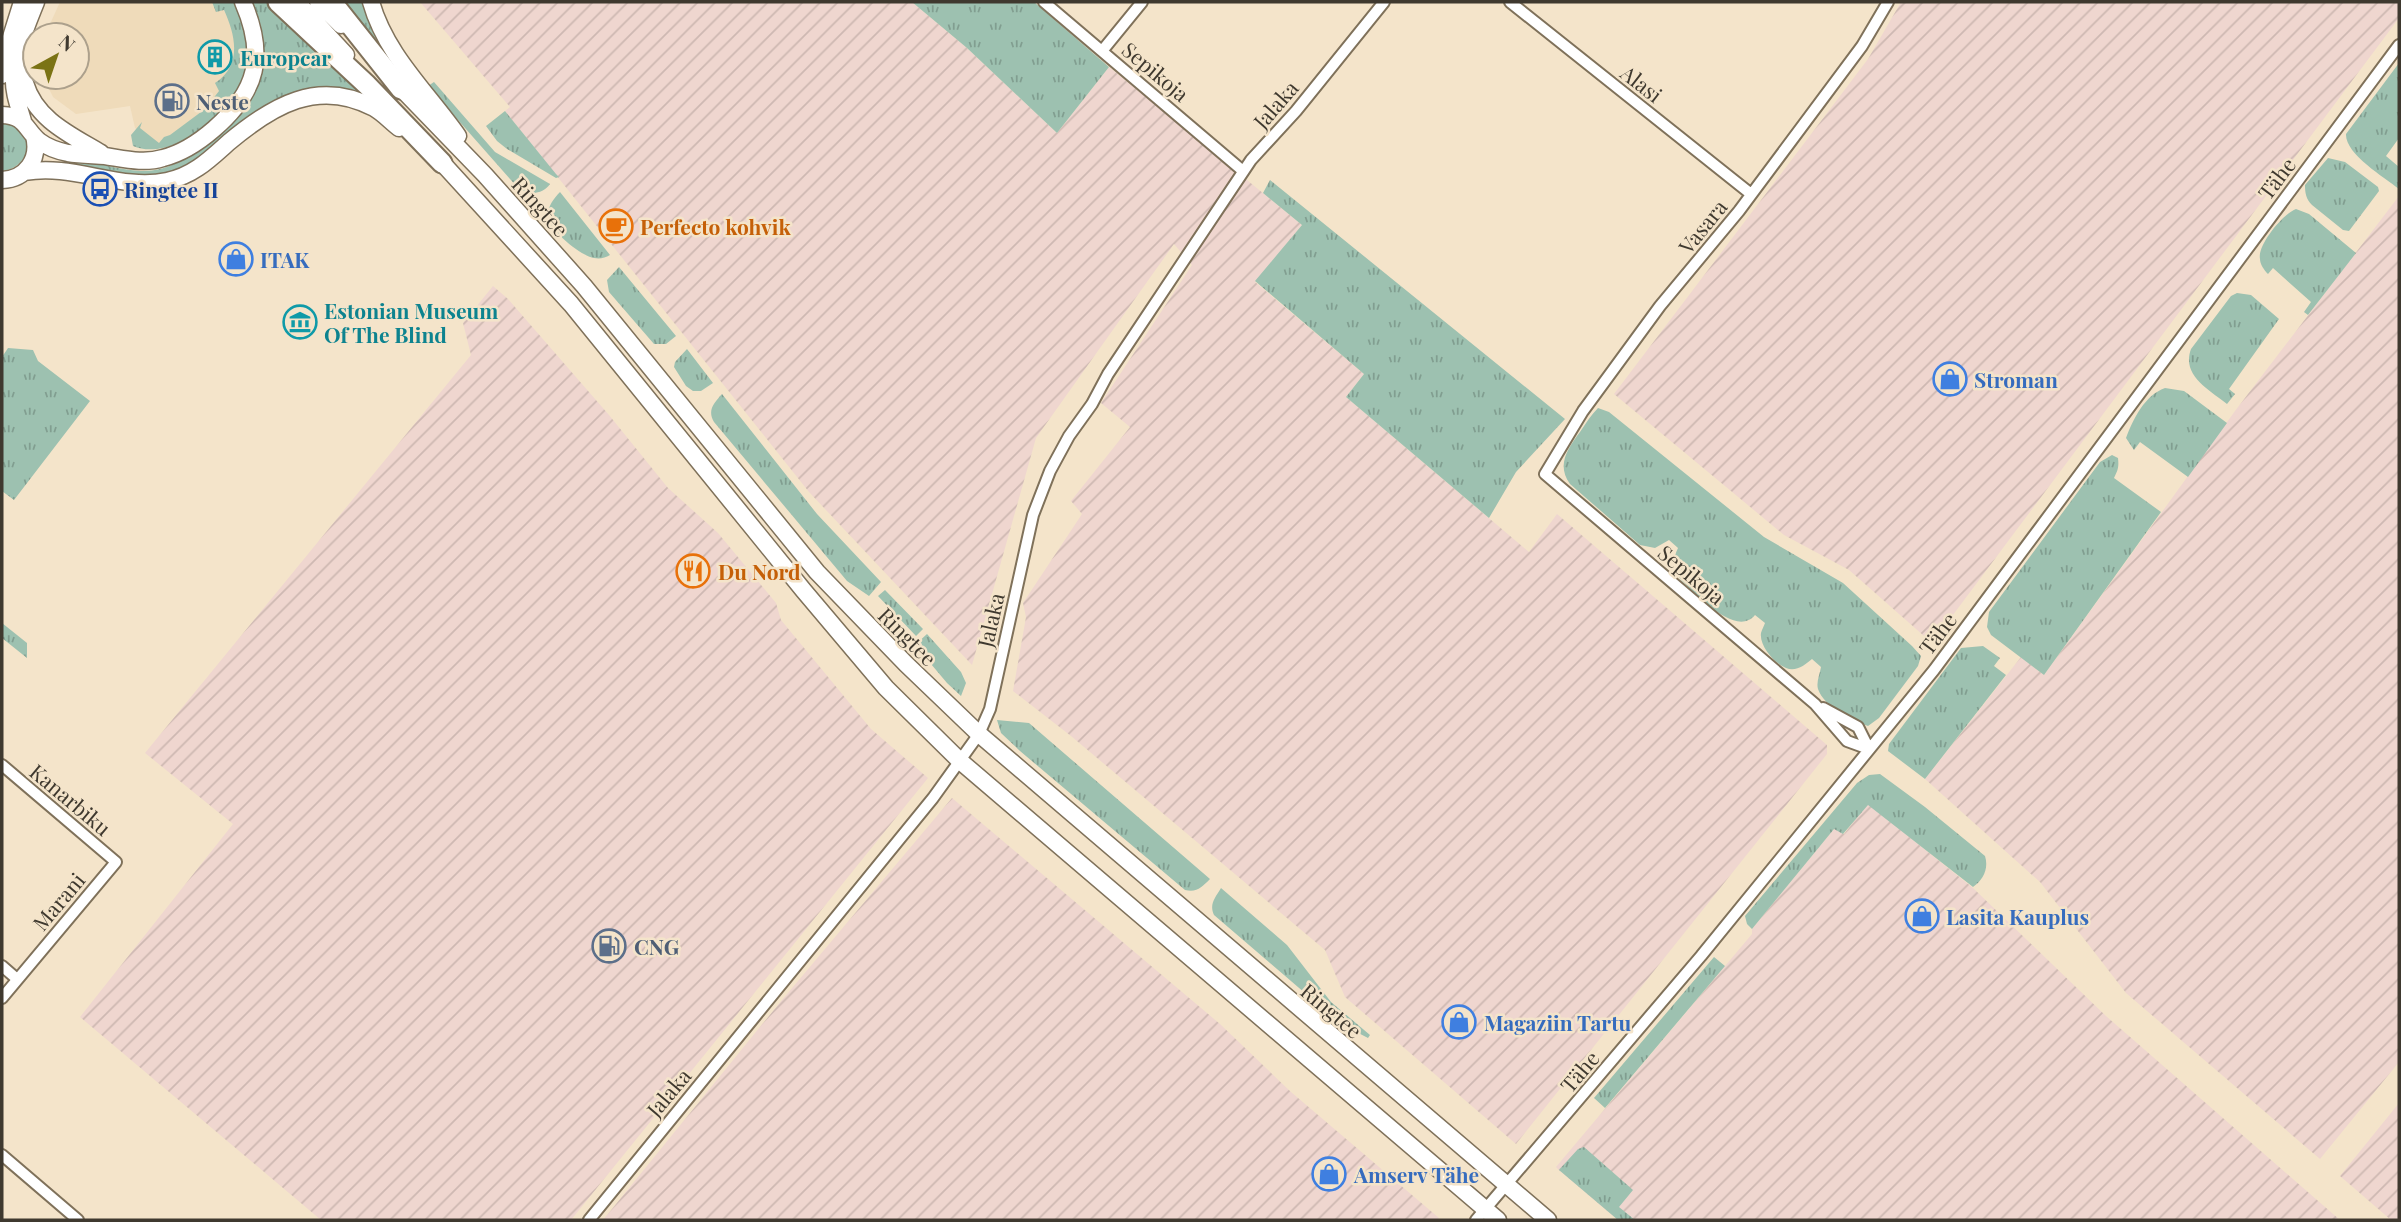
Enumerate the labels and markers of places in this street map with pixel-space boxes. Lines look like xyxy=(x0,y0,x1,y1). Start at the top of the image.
building icon: Europcar xyxy=(196,38,234,76)
place label: Europcar xyxy=(240,43,331,71)
fuel station icon: Neste xyxy=(153,82,191,120)
place label: Neste xyxy=(196,87,249,115)
bus stop icon: Ringtee II xyxy=(81,170,119,208)
place label: Ringtee II xyxy=(124,175,219,203)
cafe icon: Perfecto kohvik xyxy=(597,207,635,245)
place label: Perfecto kohvik xyxy=(640,212,791,240)
shop icon: ITAK xyxy=(217,240,255,278)
place label: ITAK xyxy=(260,245,310,273)
place label: Estonian Museum Of The Blind xyxy=(324,296,498,348)
museum icon: Estonian Museum Of The Blind xyxy=(281,303,319,341)
shop icon: Stroman xyxy=(1931,360,1969,398)
place label: Stroman xyxy=(1974,365,2058,393)
restaurant icon: Du Nord xyxy=(674,552,712,590)
place label: Du Nord xyxy=(718,557,801,585)
shop icon: Lasita Kauplus xyxy=(1903,897,1941,935)
place label: Lasita Kauplus xyxy=(1946,902,2089,930)
fuel station icon: CNG xyxy=(590,927,628,965)
place label: CNG xyxy=(634,932,679,960)
shop icon: Magaziin Tartu xyxy=(1440,1003,1478,1041)
place label: Magaziin Tartu xyxy=(1484,1008,1632,1036)
shop icon: Amserv Tähe xyxy=(1310,1155,1348,1193)
place label: Amserv Tähe xyxy=(1353,1160,1479,1188)

